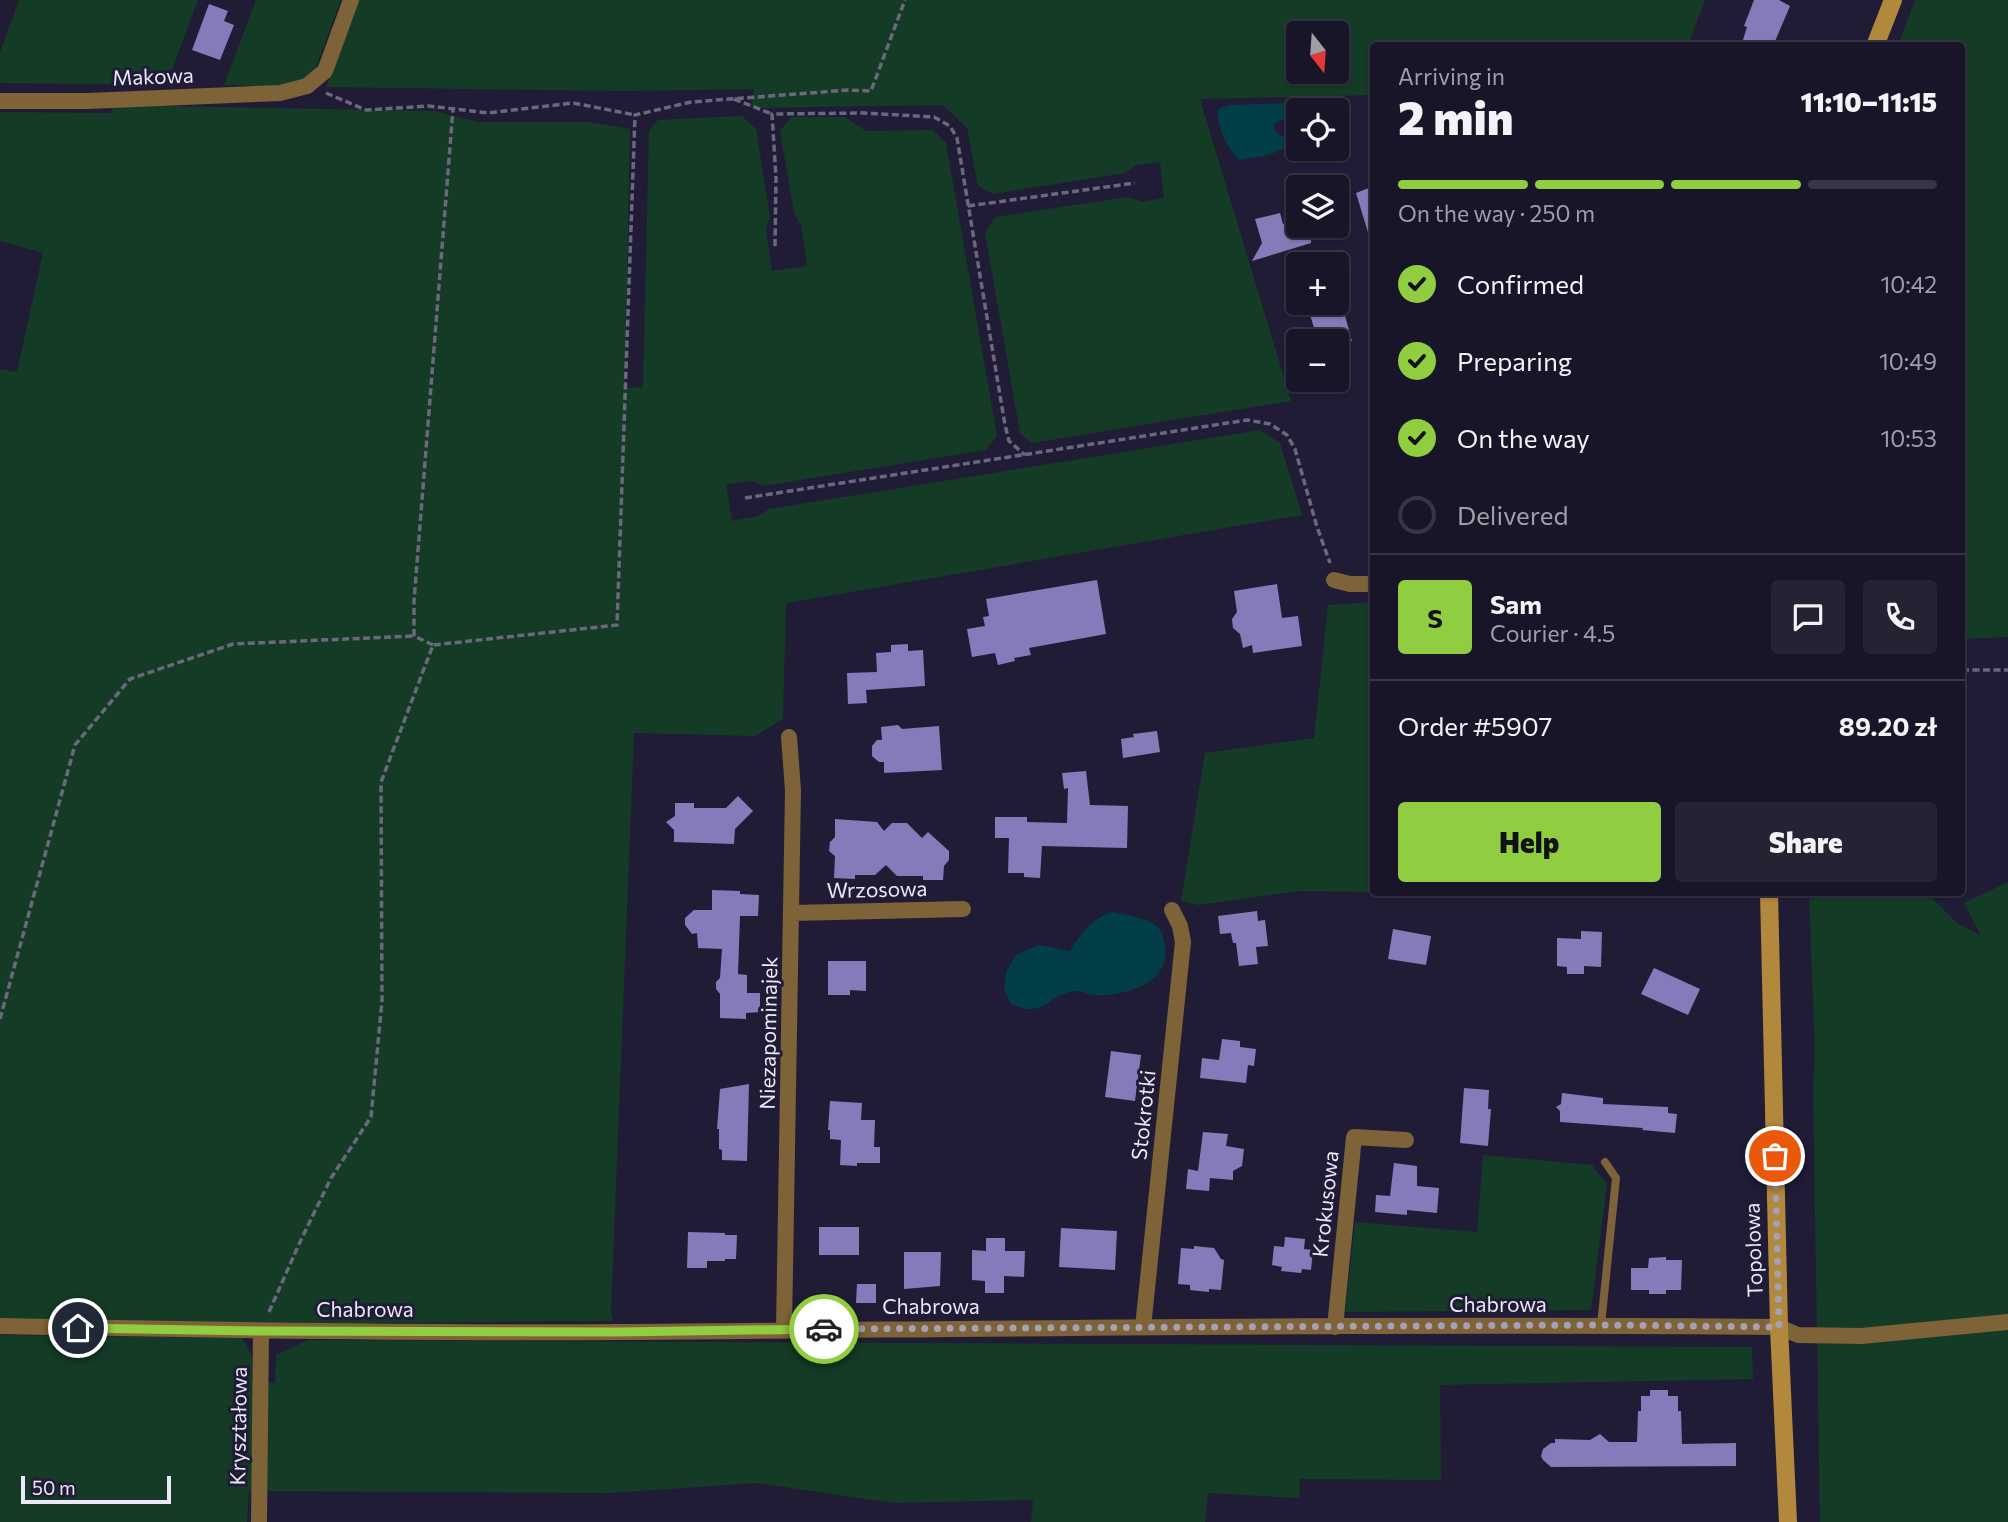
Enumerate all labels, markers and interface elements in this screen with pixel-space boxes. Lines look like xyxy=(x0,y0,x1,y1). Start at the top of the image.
north arrow xyxy=(1286,21,1349,84)
map controls xyxy=(1286,21,1349,392)
street label: Makowa xyxy=(112,62,194,89)
text: Arriving in xyxy=(1398,62,1505,90)
text: 11:10–11:15 xyxy=(1801,86,1937,117)
text: 2 min xyxy=(1398,88,1514,144)
button: locate xyxy=(1286,98,1349,161)
button: layers xyxy=(1286,175,1349,238)
text: On the way · 250 m xyxy=(1398,199,1595,227)
button: + xyxy=(1286,252,1349,315)
icon: check xyxy=(1398,265,1436,303)
text: Confirmed xyxy=(1457,268,1584,299)
text: 10:42 xyxy=(1881,270,1937,298)
button: − xyxy=(1286,329,1349,392)
icon: check xyxy=(1398,342,1436,380)
text: Preparing xyxy=(1457,345,1572,376)
text: 10:49 xyxy=(1879,347,1937,375)
icon: check xyxy=(1398,419,1436,457)
text: On the way xyxy=(1457,422,1590,453)
text: 10:53 xyxy=(1880,424,1937,452)
text: Delivered xyxy=(1457,499,1568,530)
button: chat xyxy=(1771,580,1845,654)
button: phone xyxy=(1863,580,1937,654)
text: Sam xyxy=(1490,588,1542,619)
text: S xyxy=(1427,602,1443,633)
text: Courier · 4.5 xyxy=(1490,619,1615,647)
text: Order #5907 xyxy=(1398,710,1552,741)
text: 89.20 zł xyxy=(1839,710,1937,741)
button: Help xyxy=(1398,802,1661,882)
button: Share xyxy=(1675,802,1937,882)
street label: Wrzosowa xyxy=(826,875,928,902)
street label: Niezapominajek xyxy=(754,956,781,1110)
street label: Stokrotki xyxy=(1125,1069,1160,1161)
pin xyxy=(1745,1126,1805,1186)
icon: bag xyxy=(1756,1137,1794,1175)
street label: Krokusowa xyxy=(1306,1149,1343,1258)
street label: Topolowa xyxy=(1738,1202,1767,1298)
street label: Chabrowa xyxy=(1449,1291,1547,1316)
street label: Chabrowa xyxy=(882,1293,980,1318)
courier xyxy=(789,1294,859,1364)
street label: Chabrowa xyxy=(316,1296,414,1321)
pin xyxy=(48,1298,108,1358)
icon: home xyxy=(59,1309,97,1347)
icon: car xyxy=(805,1310,843,1348)
street label: Kryształowa xyxy=(224,1366,251,1486)
scale bar xyxy=(21,1473,172,1505)
text: 50 m xyxy=(32,1476,76,1499)

